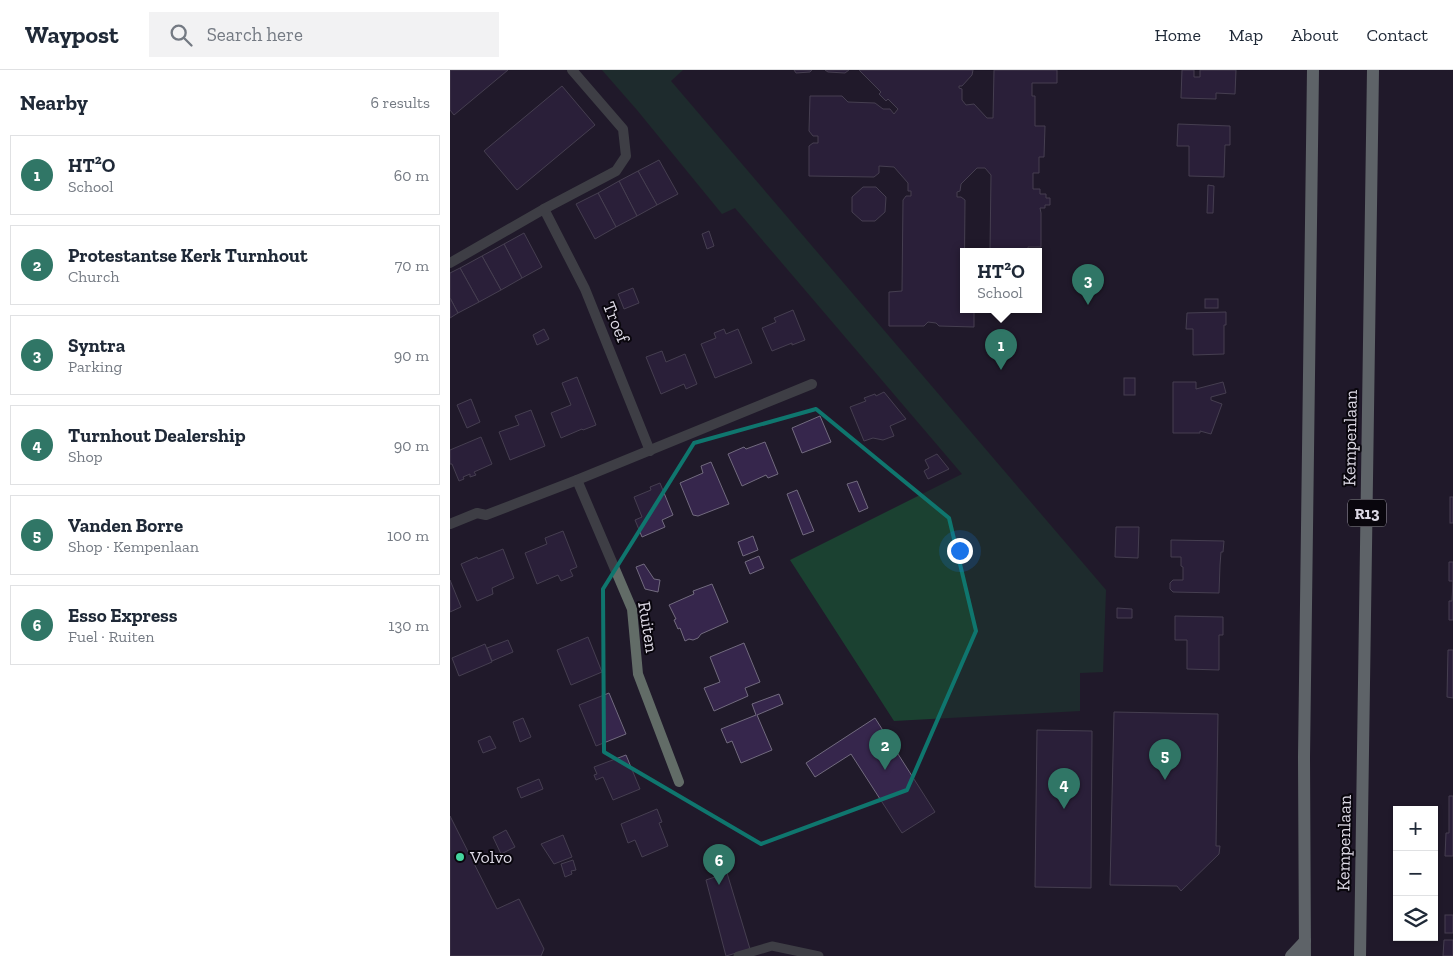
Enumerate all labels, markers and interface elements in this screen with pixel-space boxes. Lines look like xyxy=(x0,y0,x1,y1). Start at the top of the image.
search box xyxy=(149,12,499,57)
text: Waypost xyxy=(25,20,119,49)
icon: search xyxy=(167,21,195,49)
text: Search here xyxy=(207,23,303,46)
text: Home xyxy=(1154,24,1201,46)
text: Map xyxy=(1229,24,1263,46)
text: About xyxy=(1291,24,1338,46)
text: Contact xyxy=(1366,24,1428,46)
text: Nearby xyxy=(20,90,88,115)
text: 6 results xyxy=(370,93,430,112)
text: HT²O xyxy=(68,154,115,177)
text: 1 xyxy=(34,166,40,185)
text: 60 m xyxy=(394,166,429,185)
text: School xyxy=(68,177,114,196)
text: Protestantse Kerk Turnhout xyxy=(68,244,308,267)
popup xyxy=(960,248,1042,313)
text: 2 xyxy=(33,256,41,275)
text: 70 m xyxy=(395,256,429,275)
text: HT²O xyxy=(977,260,1025,283)
pin: 3 xyxy=(1072,264,1104,305)
text: Church xyxy=(68,267,119,286)
text: School xyxy=(977,283,1023,302)
street label: Troef xyxy=(598,298,635,347)
pin: 1 xyxy=(985,329,1017,370)
text: Syntra xyxy=(68,334,125,357)
text: 3 xyxy=(33,346,41,365)
text: 90 m xyxy=(394,346,429,365)
text: Parking xyxy=(68,357,122,376)
street label: Kempenlaan xyxy=(1338,389,1362,486)
text: Turnhout Dealership xyxy=(68,424,246,447)
text: 4 xyxy=(32,436,42,455)
text: 90 m xyxy=(394,436,429,455)
text: Shop xyxy=(68,447,103,466)
road number: R13 xyxy=(1348,499,1386,526)
text: Vanden Borre xyxy=(68,514,183,537)
text: 5 xyxy=(33,526,41,545)
text: 100 m xyxy=(387,526,429,545)
text: Shop · Kempenlaan xyxy=(68,537,199,556)
your location xyxy=(947,538,973,564)
street label: Ruiten xyxy=(633,600,663,655)
text: Esso Express xyxy=(68,604,178,627)
text: 6 xyxy=(33,616,41,635)
text: 130 m xyxy=(388,616,429,635)
text: Fuel · Ruiten xyxy=(68,627,154,646)
pin: 2 xyxy=(869,729,901,770)
pin: 5 xyxy=(1149,739,1181,780)
pin: 4 xyxy=(1048,768,1080,809)
street label: Kempenlaan xyxy=(1332,794,1356,891)
map controls xyxy=(1393,806,1438,941)
button: + xyxy=(1393,806,1438,851)
pin: 6 xyxy=(703,844,735,885)
place label: Volvo xyxy=(469,846,512,868)
marker: Volvo xyxy=(454,851,466,863)
button: − xyxy=(1393,851,1438,896)
button: layers xyxy=(1393,896,1438,941)

